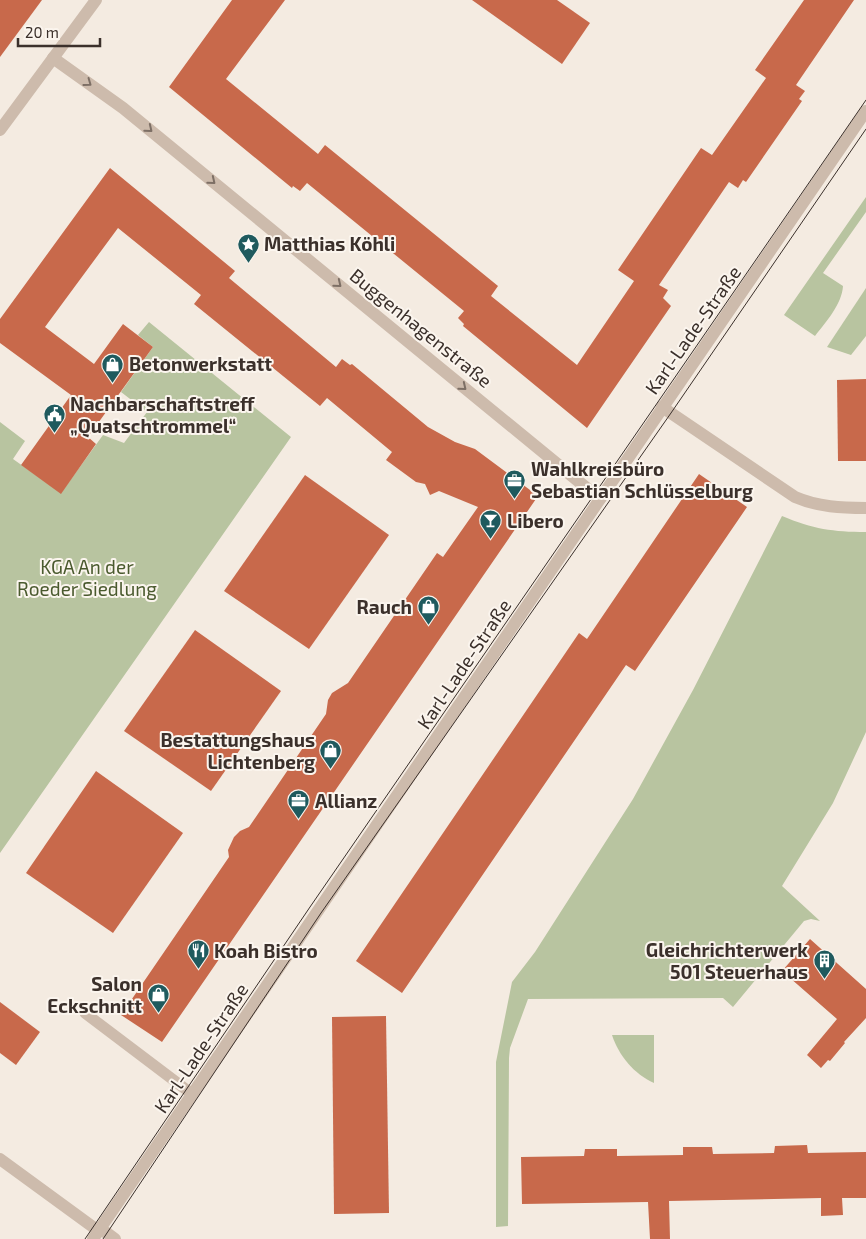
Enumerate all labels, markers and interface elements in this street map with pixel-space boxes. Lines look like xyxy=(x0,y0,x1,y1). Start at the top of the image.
scale bar xyxy=(18,15,100,47)
text: 20 m xyxy=(25,23,59,41)
one-way arrow xyxy=(82,77,92,86)
one-way arrow xyxy=(143,124,152,133)
one-way arrow xyxy=(206,176,215,184)
place icon: Matthias Köhli xyxy=(236,232,260,263)
place label: Matthias Köhli xyxy=(264,232,395,255)
street label: Karl-Lade-Straße xyxy=(640,261,745,398)
street label: Buggenhagenstraße xyxy=(346,263,497,392)
one-way arrow xyxy=(332,279,341,288)
shop icon: Betonwerkstatt xyxy=(101,352,125,383)
place label: Betonwerkstatt xyxy=(129,352,272,375)
one-way arrow xyxy=(458,382,467,391)
place label: Nachbarschaftstreff „Quatschtrommel“ xyxy=(70,392,255,438)
public building icon: Nachbarschaftstreff „Quatschtrommel“ xyxy=(42,403,66,434)
place label: Wahlkreisbüro Sebastian Schlüsselburg xyxy=(531,457,753,502)
office icon: Wahlkreisbüro Sebastian Schlüsselburg xyxy=(503,468,527,499)
bar icon: Libero xyxy=(479,509,503,540)
place label: Libero xyxy=(507,509,564,532)
park label: KGA An der Roeder Siedlung xyxy=(17,555,157,600)
street label: Karl-Lade-Straße xyxy=(412,594,515,733)
place label: Rauch xyxy=(357,595,412,618)
shop icon: Rauch xyxy=(416,595,440,626)
place label: Bestattungshaus Lichtenberg xyxy=(160,728,315,773)
shop icon: Bestattungshaus Lichtenberg xyxy=(319,739,343,770)
office icon: Allianz xyxy=(287,789,311,820)
place label: Allianz xyxy=(315,789,377,812)
place label: Gleichrichterwerk 501 Steuerhaus xyxy=(646,938,808,983)
restaurant icon: Koah Bistro xyxy=(186,939,210,970)
place label: Koah Bistro xyxy=(214,939,318,962)
building icon: Gleichrichterwerk 501 Steuerhaus xyxy=(812,949,836,980)
place label: Salon Eckschnitt xyxy=(47,972,142,1017)
street label: Karl-Lade-Straße xyxy=(149,978,252,1117)
shop icon: Salon Eckschnitt xyxy=(146,983,170,1014)

